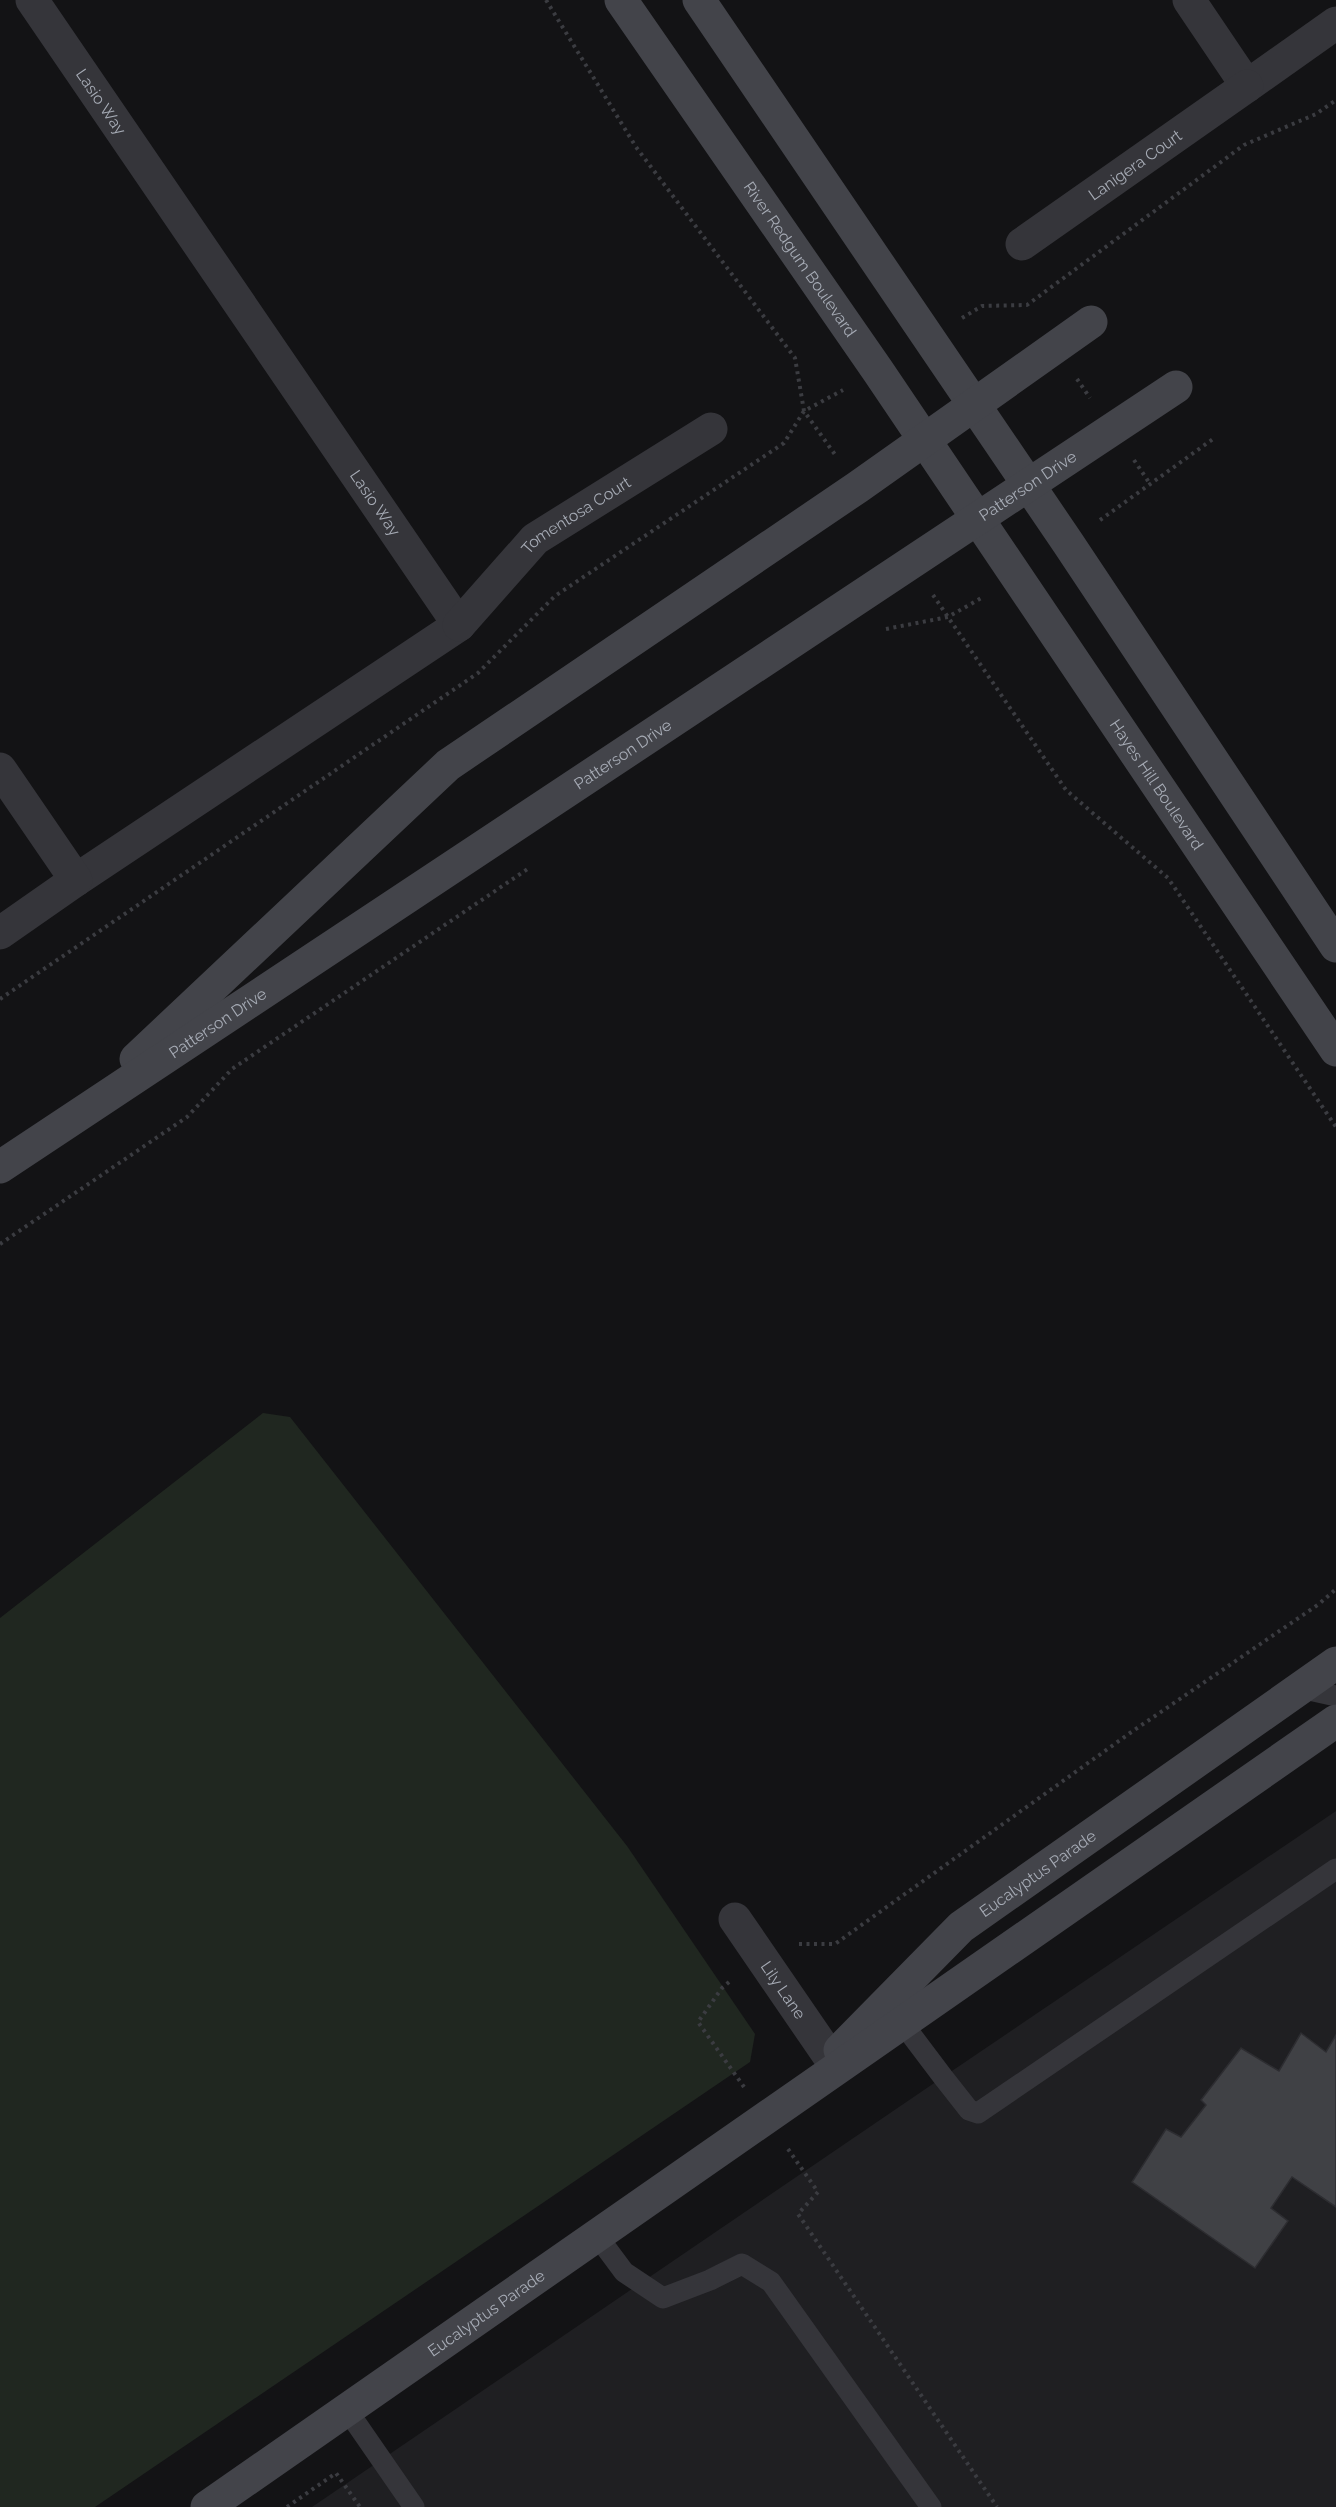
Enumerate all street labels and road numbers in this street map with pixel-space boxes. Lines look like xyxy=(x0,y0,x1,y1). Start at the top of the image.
street label: Lasio Way xyxy=(72,65,130,139)
street label: Lanigera Court xyxy=(1085,125,1186,204)
street label: River Redgum Boulevard xyxy=(740,178,860,340)
street label: Patterson Drive xyxy=(975,447,1080,525)
street label: Lasio Way xyxy=(346,467,404,540)
street label: Tomentosa Court xyxy=(517,472,635,558)
street label: Patterson Drive xyxy=(570,715,675,794)
street label: Hayes Hill Boulevard xyxy=(1106,716,1207,854)
street label: Patterson Drive xyxy=(165,984,270,1062)
street label: Eucalyptus Parade xyxy=(976,1826,1100,1921)
street label: Lily Lane xyxy=(757,1958,810,2023)
street label: Eucalyptus Parade xyxy=(424,2266,548,2360)

